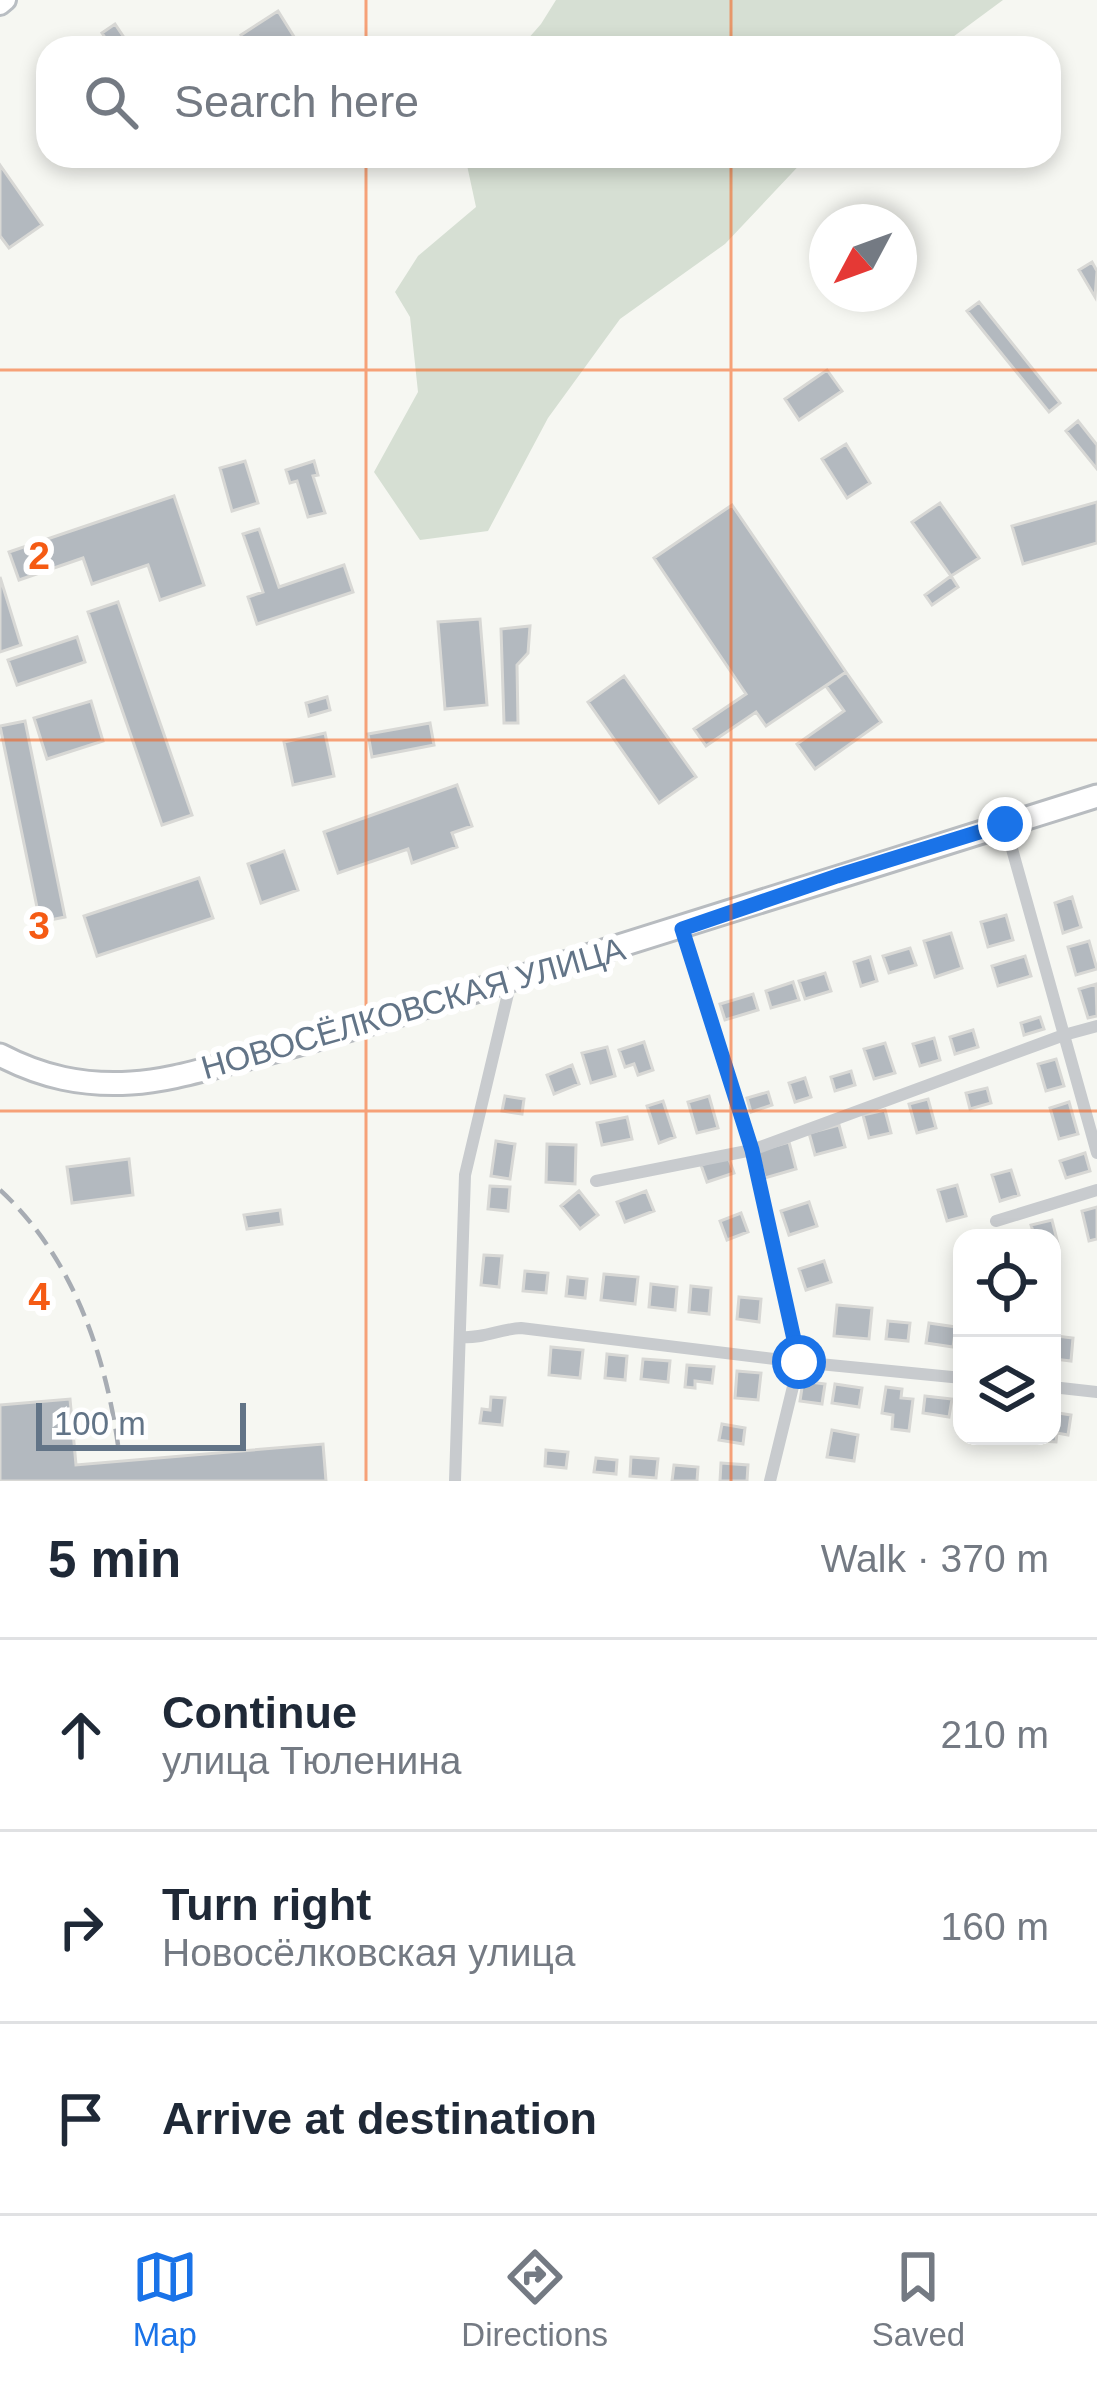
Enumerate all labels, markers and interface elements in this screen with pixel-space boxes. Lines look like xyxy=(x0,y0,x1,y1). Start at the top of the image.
search box xyxy=(36,36,1061,168)
icon: search xyxy=(78,69,144,135)
text: Search here xyxy=(174,76,419,127)
north arrow xyxy=(809,204,917,312)
text: 2 xyxy=(28,534,50,577)
route end xyxy=(978,797,1032,851)
text: 3 xyxy=(28,904,50,947)
street label: НОВОСЁЛКОВСКАЯ УЛИЦА xyxy=(197,930,629,1086)
map controls xyxy=(953,1229,1061,1445)
button: locate xyxy=(953,1229,1061,1337)
text: 4 xyxy=(28,1275,50,1318)
route start xyxy=(772,1335,826,1389)
button: layers xyxy=(953,1337,1061,1445)
scale bar xyxy=(36,1397,246,1450)
text: 100 m xyxy=(54,1405,146,1442)
text: 5 min xyxy=(48,1531,181,1588)
text: Walk · 370 m xyxy=(821,1537,1049,1580)
text: Continue xyxy=(162,1687,357,1738)
icon: ahead xyxy=(48,1702,114,1768)
text: 210 m xyxy=(941,1713,1049,1756)
text: улица Тюленина xyxy=(162,1739,462,1782)
text: Turn right xyxy=(162,1879,371,1930)
icon: right xyxy=(48,1894,114,1960)
text: 160 m xyxy=(941,1905,1049,1948)
text: Новосёлковская улица xyxy=(162,1931,576,1974)
icon: arrive xyxy=(48,2086,114,2152)
text: Arrive at destination xyxy=(162,2093,597,2144)
tab: Map xyxy=(132,2244,198,2354)
tab: Directions xyxy=(461,2244,608,2354)
tab: Saved xyxy=(872,2244,965,2354)

